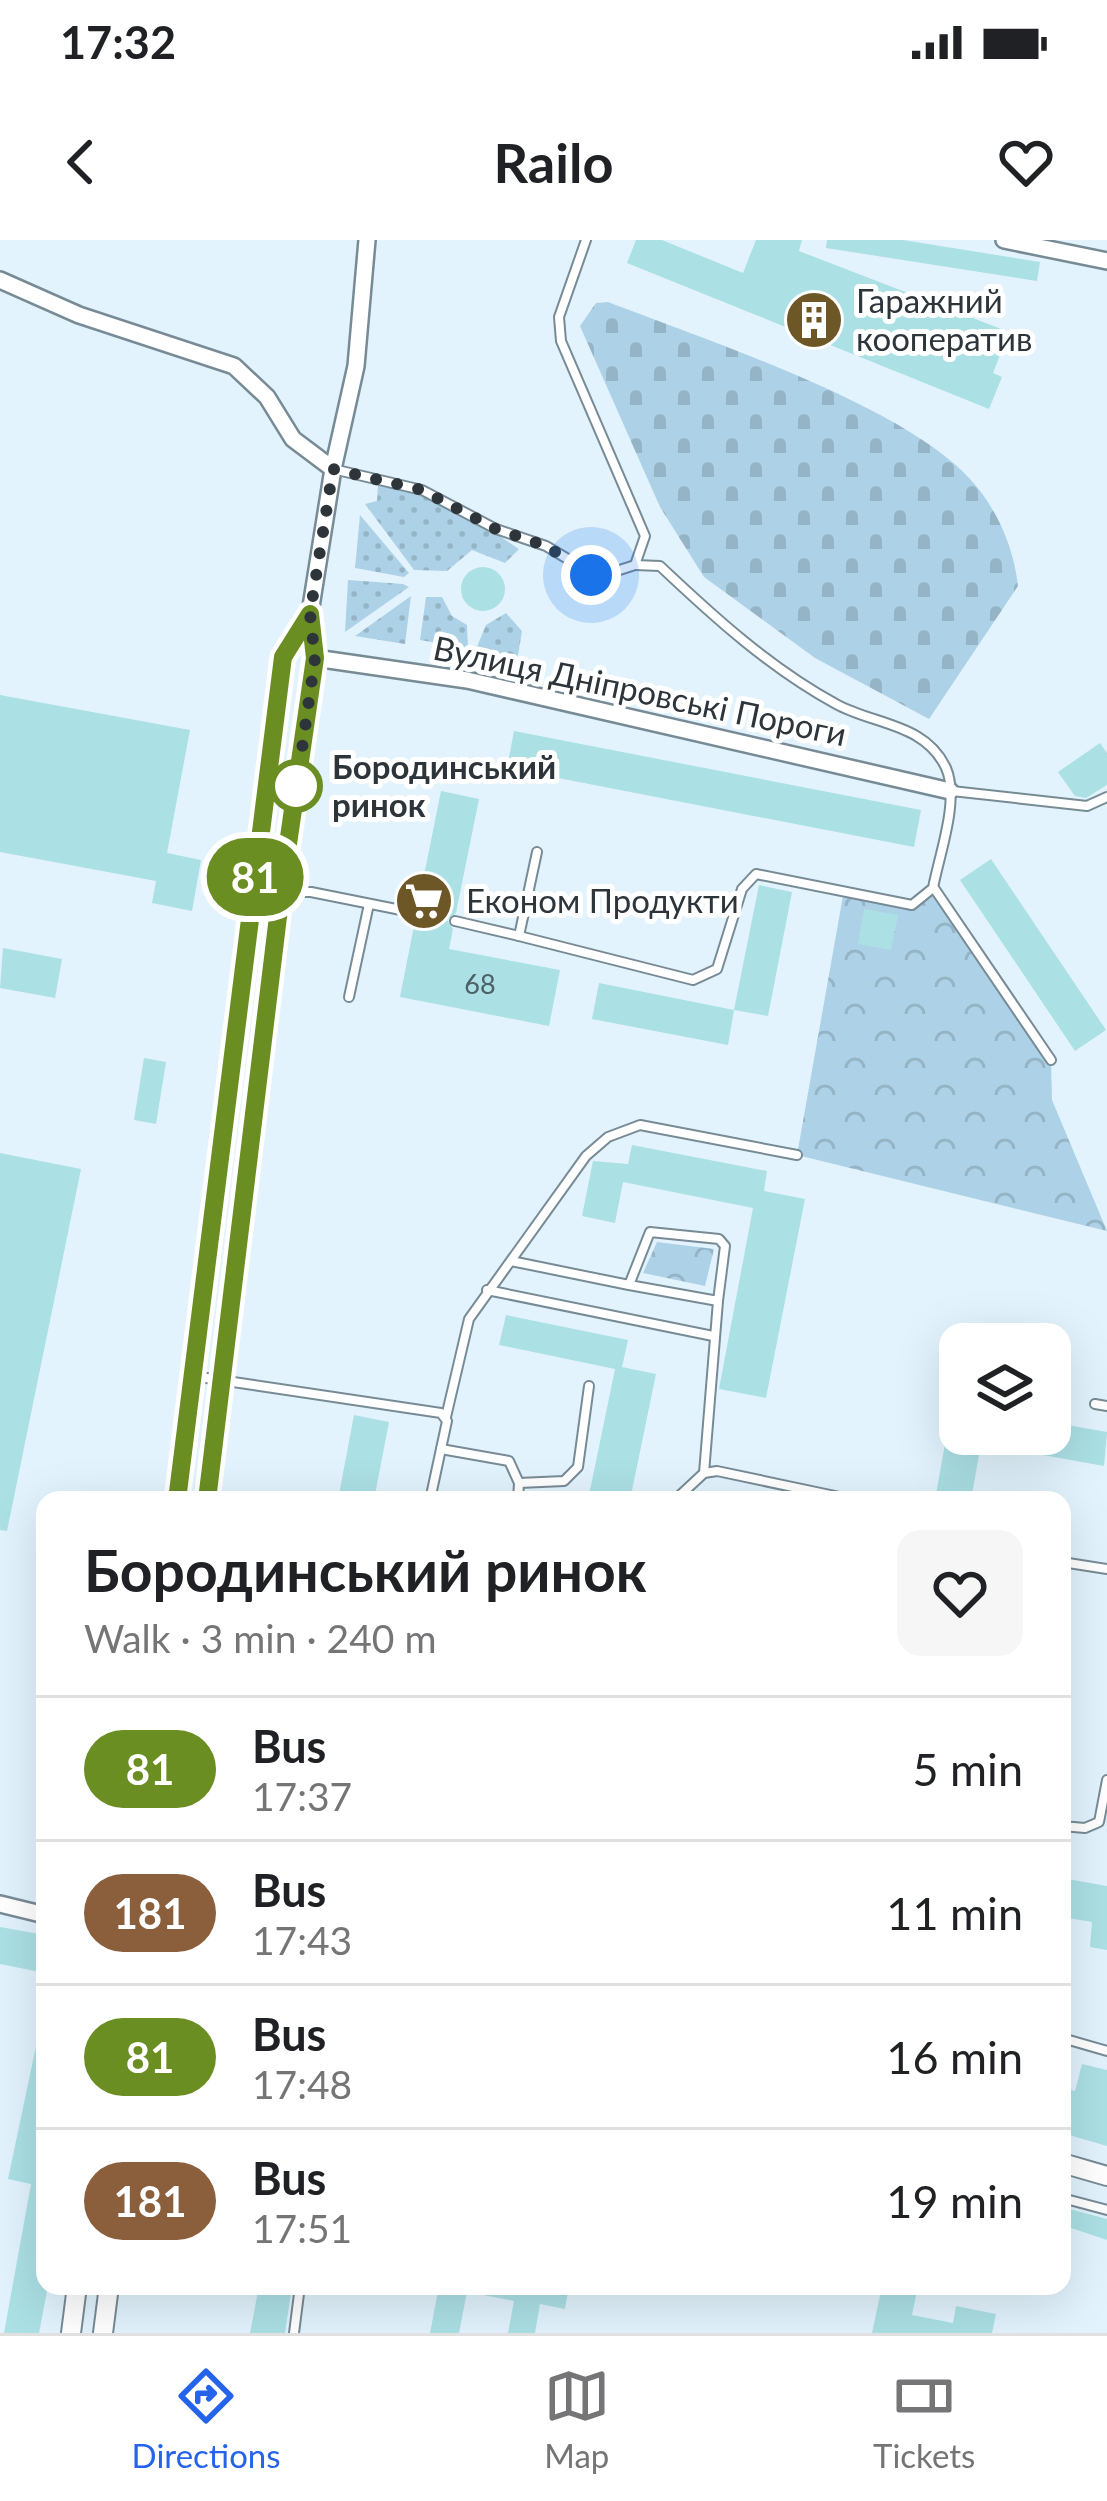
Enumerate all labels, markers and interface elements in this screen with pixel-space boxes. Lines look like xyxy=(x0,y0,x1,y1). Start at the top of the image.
text: 17:32 xyxy=(60,15,176,69)
icon: back xyxy=(48,129,114,195)
icon: heart xyxy=(993,129,1059,195)
text: Railo xyxy=(494,130,613,195)
place label: Гаражний кооператив xyxy=(856,280,1032,358)
building icon: Гаражний кооператив xyxy=(783,289,845,351)
your location xyxy=(561,545,621,605)
street label: Вулиця Дніпровські Пороги xyxy=(430,627,850,753)
place label: Бородинський ринок xyxy=(332,746,556,824)
marker: Бородинський ринок xyxy=(271,761,321,811)
line badge: 81 xyxy=(201,838,309,916)
text: 81 xyxy=(231,852,279,902)
supermarket icon: Економ Продукти xyxy=(393,870,455,932)
place label: Економ Продукти xyxy=(466,880,739,920)
house number: 68 xyxy=(464,967,496,1000)
map controls xyxy=(939,1323,1071,1455)
button: layers xyxy=(939,1323,1071,1455)
button: heart xyxy=(897,1530,1023,1656)
text: Бородинський ринок xyxy=(84,1536,647,1604)
text: Walk · 3 min · 240 m xyxy=(84,1615,437,1661)
text: Bus xyxy=(252,1719,326,1773)
text: 5 min xyxy=(912,1742,1023,1796)
text: 81 xyxy=(126,1744,174,1794)
text: 17:37 xyxy=(252,1773,352,1819)
text: Bus xyxy=(252,1863,326,1917)
text: 11 min xyxy=(886,1886,1023,1940)
text: 181 xyxy=(113,1888,187,1938)
text: 17:43 xyxy=(252,1917,352,1963)
text: Bus xyxy=(252,2007,326,2061)
text: 16 min xyxy=(886,2030,1023,2084)
text: 81 xyxy=(126,2032,174,2082)
text: 17:48 xyxy=(252,2061,352,2107)
text: Bus xyxy=(252,2151,326,2205)
text: 19 min xyxy=(886,2174,1023,2228)
text: 181 xyxy=(113,2176,187,2226)
text: 17:51 xyxy=(252,2205,352,2251)
tab: Directions xyxy=(132,2363,281,2475)
tab: Map xyxy=(544,2363,610,2475)
tab: Tickets xyxy=(873,2363,975,2475)

